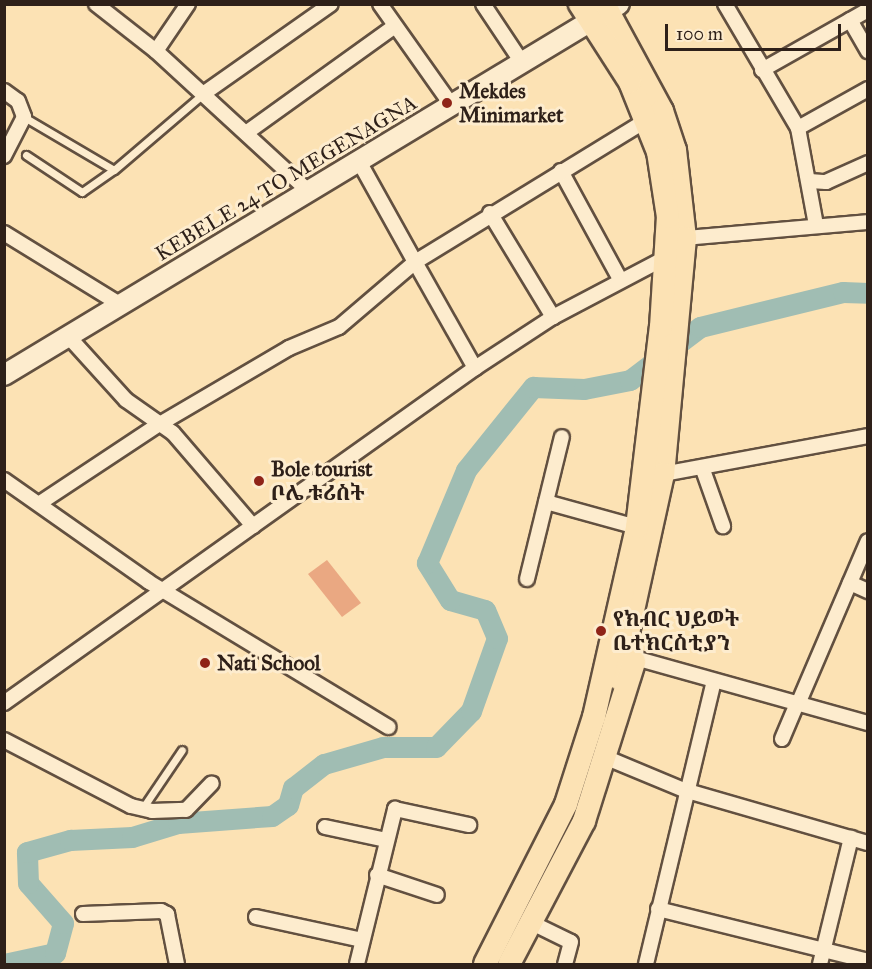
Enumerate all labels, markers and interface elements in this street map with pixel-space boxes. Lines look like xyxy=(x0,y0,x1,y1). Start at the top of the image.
scale bar xyxy=(668,12,844,50)
text: 100 m xyxy=(676,23,723,45)
place label: Mekdes Minimarket xyxy=(459,78,564,128)
street label: KEBELE 24 TO MEGENAGNA xyxy=(151,90,421,266)
marker: Mekdes Minimarket xyxy=(440,96,454,110)
place label: Bole tourist ቦሌ ቱሪስት xyxy=(271,456,373,506)
marker: Bole tourist ቦሌ ቱሪስት xyxy=(252,474,266,488)
place label: የክብር ህይወት ቤተክርስቲያን xyxy=(613,606,739,656)
marker: የክብር ህይወት ቤተክርስቲያን xyxy=(594,624,608,638)
place label: Nati School xyxy=(217,650,321,676)
marker: Nati School xyxy=(198,656,212,670)

